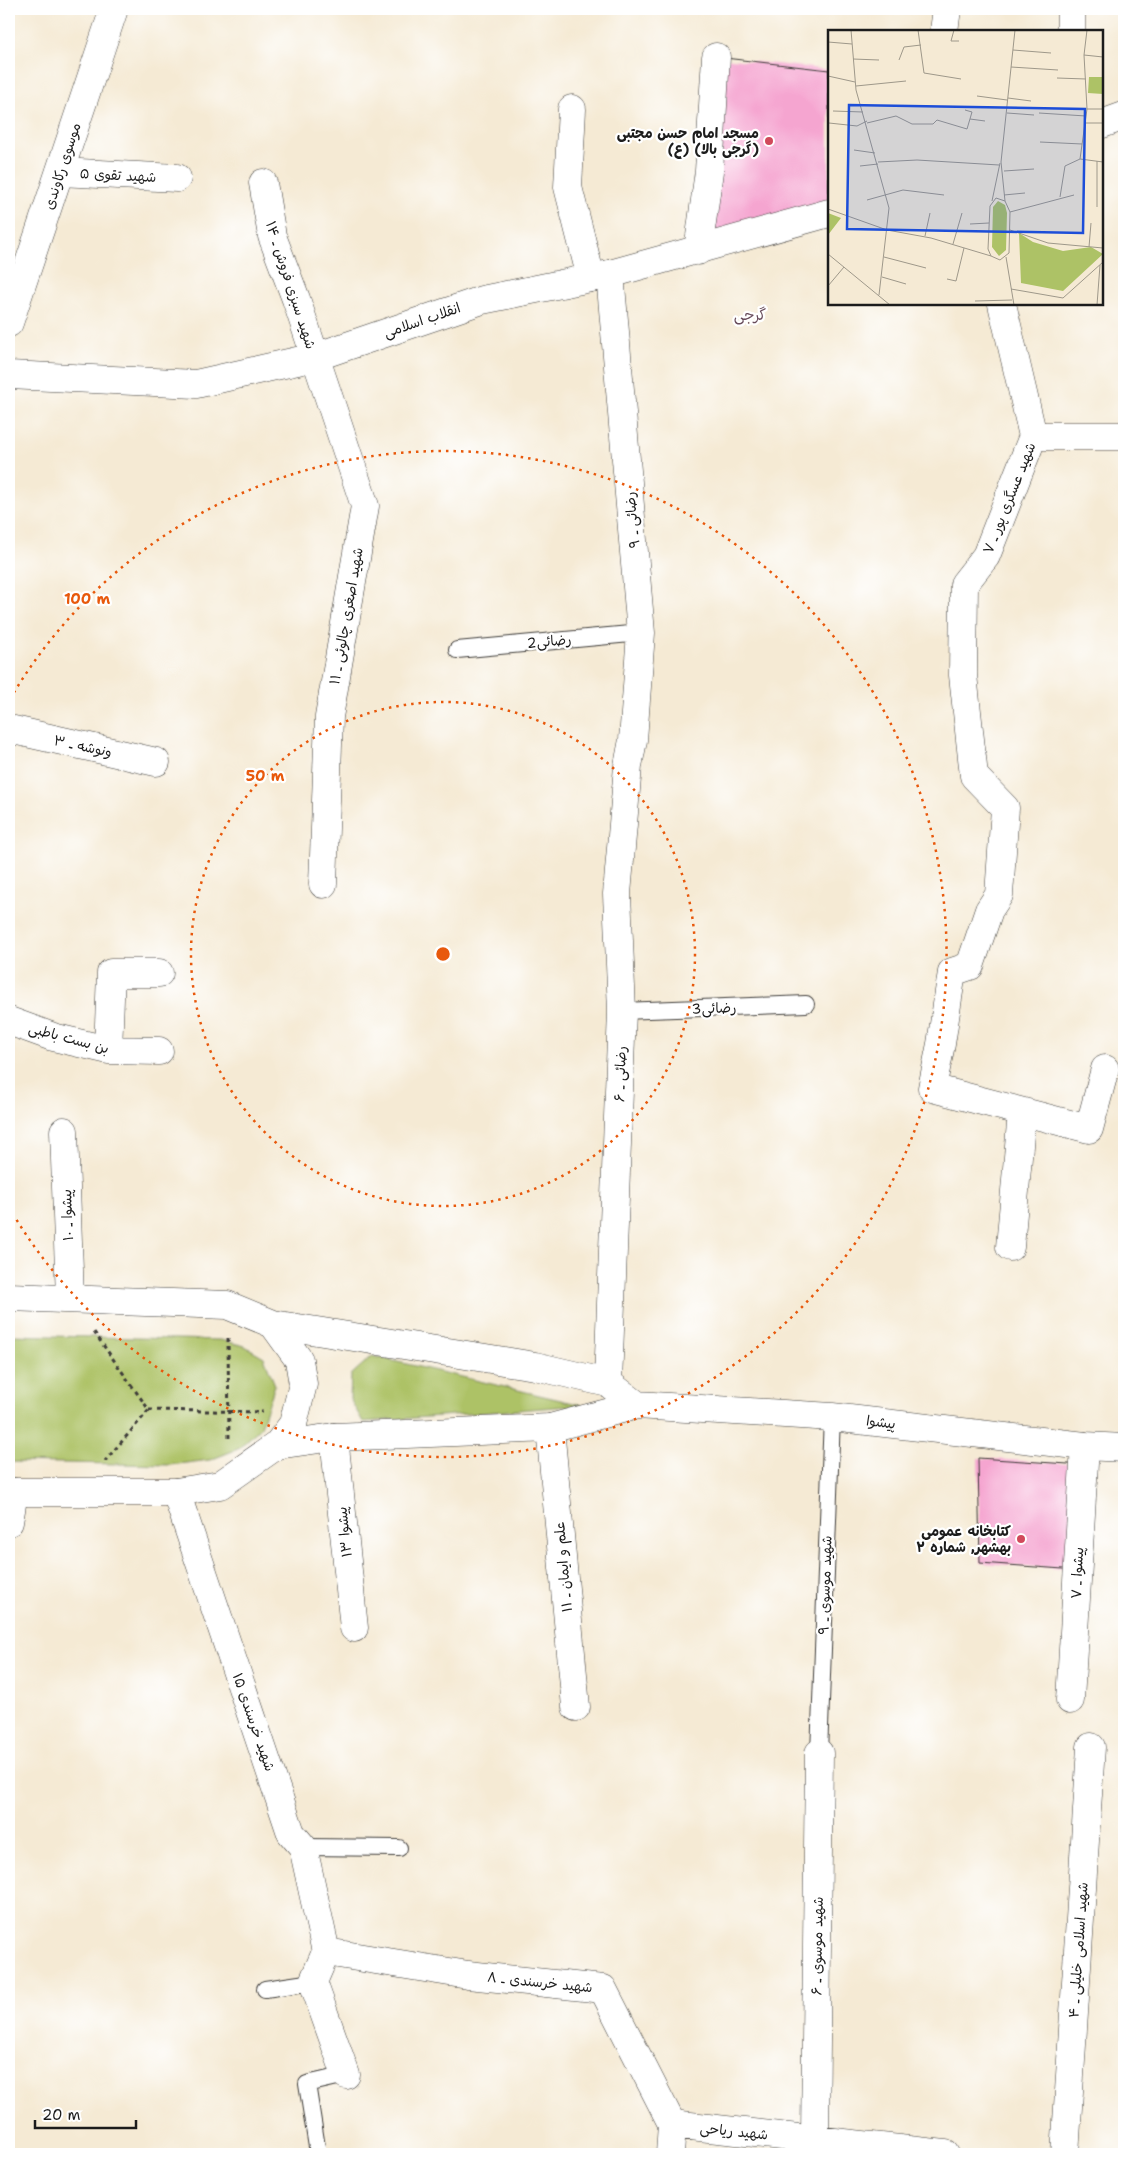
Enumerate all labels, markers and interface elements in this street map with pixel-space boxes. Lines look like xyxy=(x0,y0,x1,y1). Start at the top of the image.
inset map xyxy=(828,30,1103,305)
street label: موسوی رکاوندی xyxy=(40,120,84,212)
place label: مسجد امام حسن مجتبی (ع) (گرجی بالا) xyxy=(617,124,759,159)
marker: مسجد امام حسن مجتبی (ع) (گرجی بالا) xyxy=(763,135,775,147)
street label: شهید تقوی ۵ xyxy=(79,164,157,186)
street label: شهید سبزی فروش ـ ۱۴ xyxy=(262,219,320,351)
street label: انقلاب اسلامی xyxy=(381,298,463,342)
district label: گرجی xyxy=(734,305,766,325)
street label: شهید عسگری پور ـ ۷ xyxy=(978,440,1040,557)
street label: رضائی ـ ۹ xyxy=(621,491,643,549)
street label: شهید اصغری چالوئی ـ ۱۱ xyxy=(325,546,368,686)
text: 100 m xyxy=(64,589,110,609)
street label: رضائی2 xyxy=(526,630,572,652)
street label: ونوشه ـ ۳ xyxy=(52,731,114,761)
text: 50 m xyxy=(246,766,285,786)
centre of rings xyxy=(434,945,452,963)
street label: رضائی3 xyxy=(691,998,737,1018)
street label: بن بست باطبی xyxy=(27,1019,111,1057)
street label: رضائی ـ ۶ xyxy=(610,1046,630,1102)
street label: پیشوا ـ ۱۰ xyxy=(57,1189,78,1241)
street label: پیشوا xyxy=(865,1411,897,1434)
street label: پیشوا ۱۳ xyxy=(332,1506,357,1558)
street label: علم و ایمان ـ ۱۱ xyxy=(550,1521,578,1613)
place label: کتابخانه عمومی بهشهر, شماره ۲ xyxy=(916,1522,1012,1556)
marker: کتابخانه عمومی بهشهر, شماره ۲ xyxy=(1015,1533,1027,1545)
street label: شهید موسوی ـ ۹ xyxy=(814,1535,836,1635)
street label: پیشوا ـ ۷ xyxy=(1067,1546,1088,1600)
street label: شهید خرسندی ۱۵ xyxy=(229,1670,279,1774)
street label: شهید اسلامی خلیلی ـ ۴ xyxy=(1064,1881,1092,2019)
street label: شهید موسوی ـ ۶ xyxy=(807,1896,827,1996)
street label: شهید خرسندی ـ ۸ xyxy=(486,1968,594,1996)
scale bar xyxy=(35,2098,136,2130)
text: 20 m xyxy=(42,2105,81,2125)
street label: شهید ریاحی xyxy=(699,2118,769,2144)

